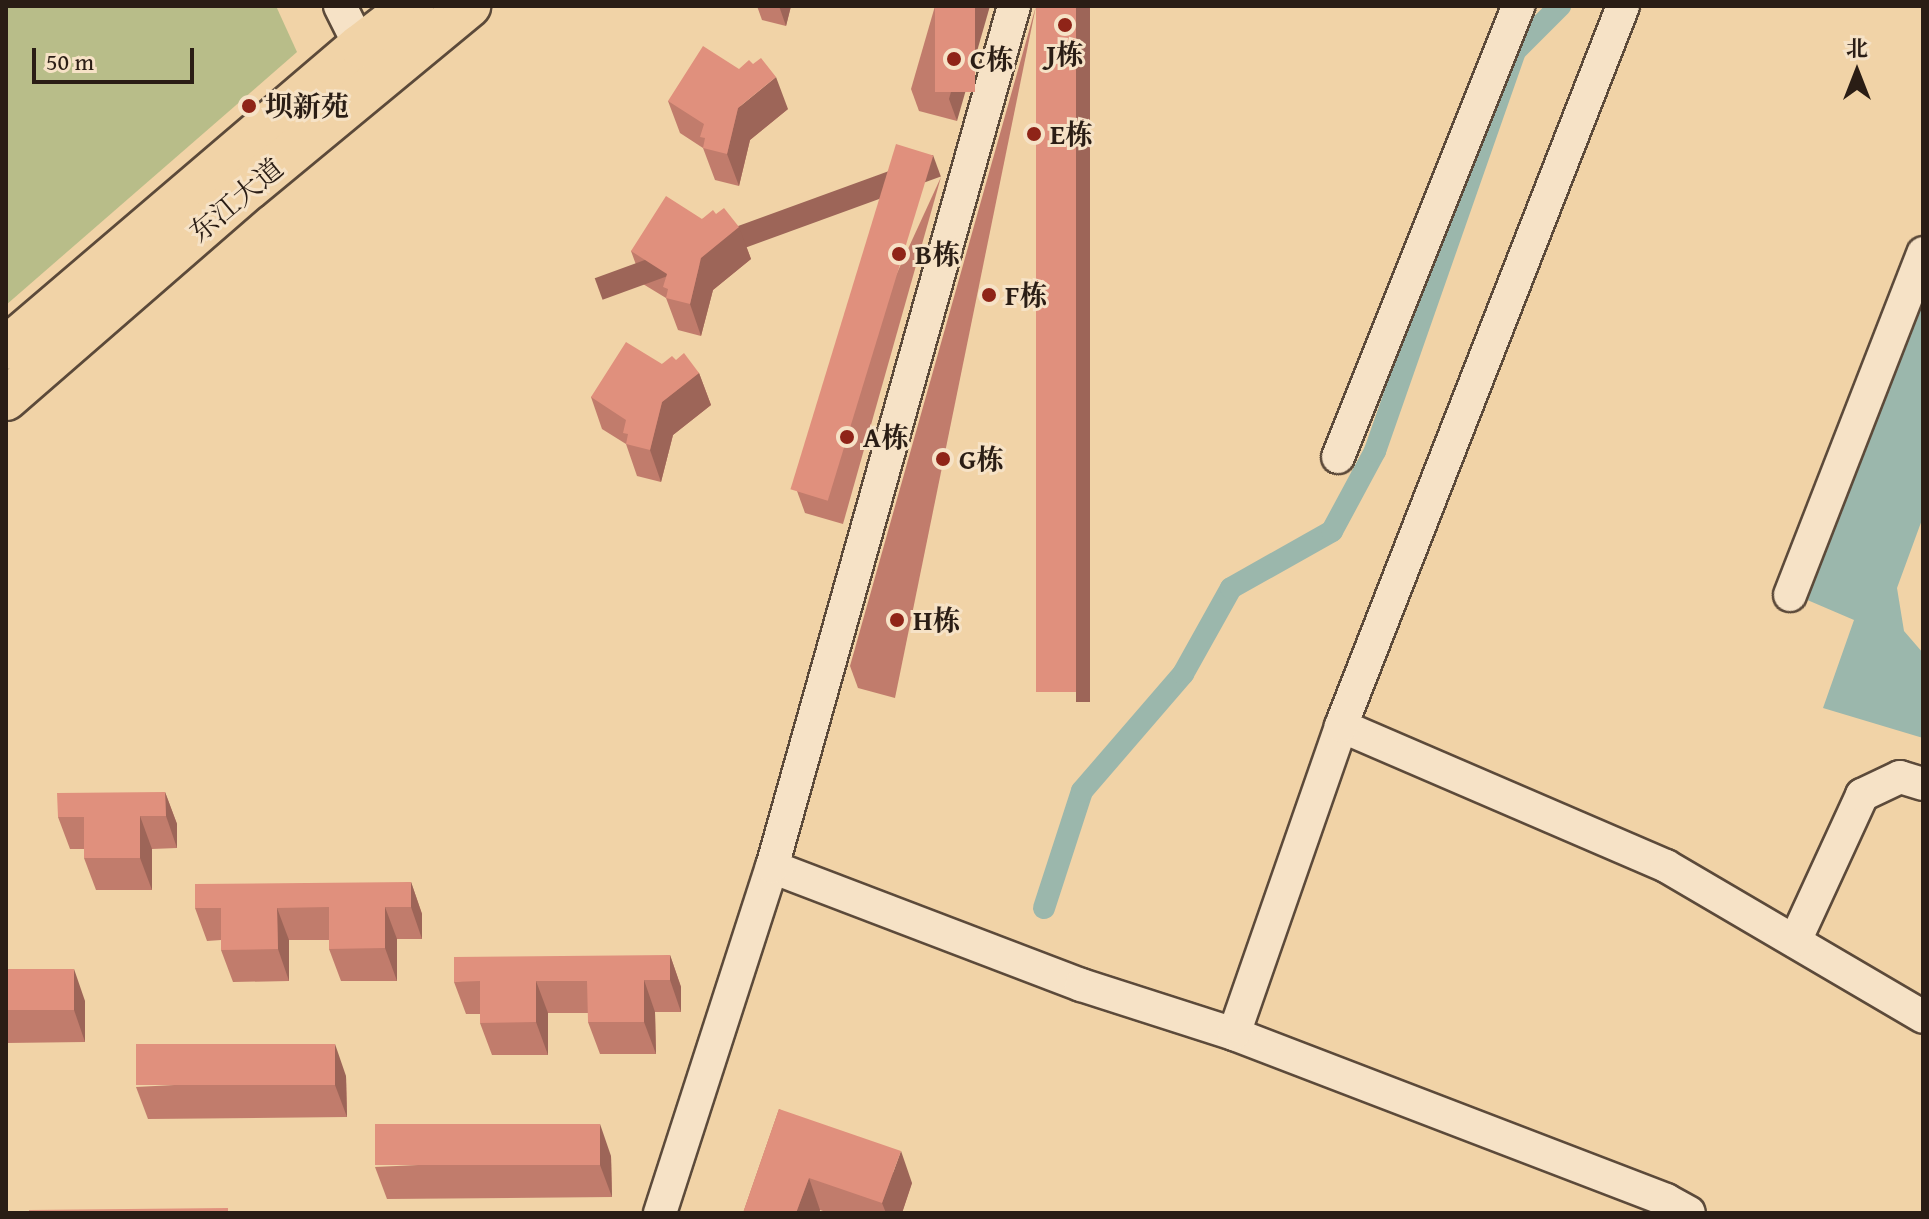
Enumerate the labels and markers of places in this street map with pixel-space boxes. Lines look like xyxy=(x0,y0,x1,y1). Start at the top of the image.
marker: J栋 xyxy=(1056,16,1074,34)
place label: J栋 xyxy=(1046,37,1084,71)
place label: C栋 xyxy=(970,42,1014,76)
marker: C栋 xyxy=(945,50,963,68)
place label: 坝新苑 xyxy=(265,89,349,123)
marker: 坝新苑 xyxy=(240,97,258,115)
place label: E栋 xyxy=(1050,117,1093,151)
marker: E栋 xyxy=(1025,125,1043,143)
place label: B栋 xyxy=(915,237,960,271)
marker: B栋 xyxy=(890,245,908,263)
place label: F栋 xyxy=(1005,278,1047,312)
marker: F栋 xyxy=(980,286,998,304)
place label: A栋 xyxy=(863,420,909,454)
marker: A栋 xyxy=(838,428,856,446)
place label: G栋 xyxy=(959,442,1004,476)
marker: G栋 xyxy=(934,450,952,468)
place label: H栋 xyxy=(913,603,960,637)
marker: H栋 xyxy=(888,611,906,629)

